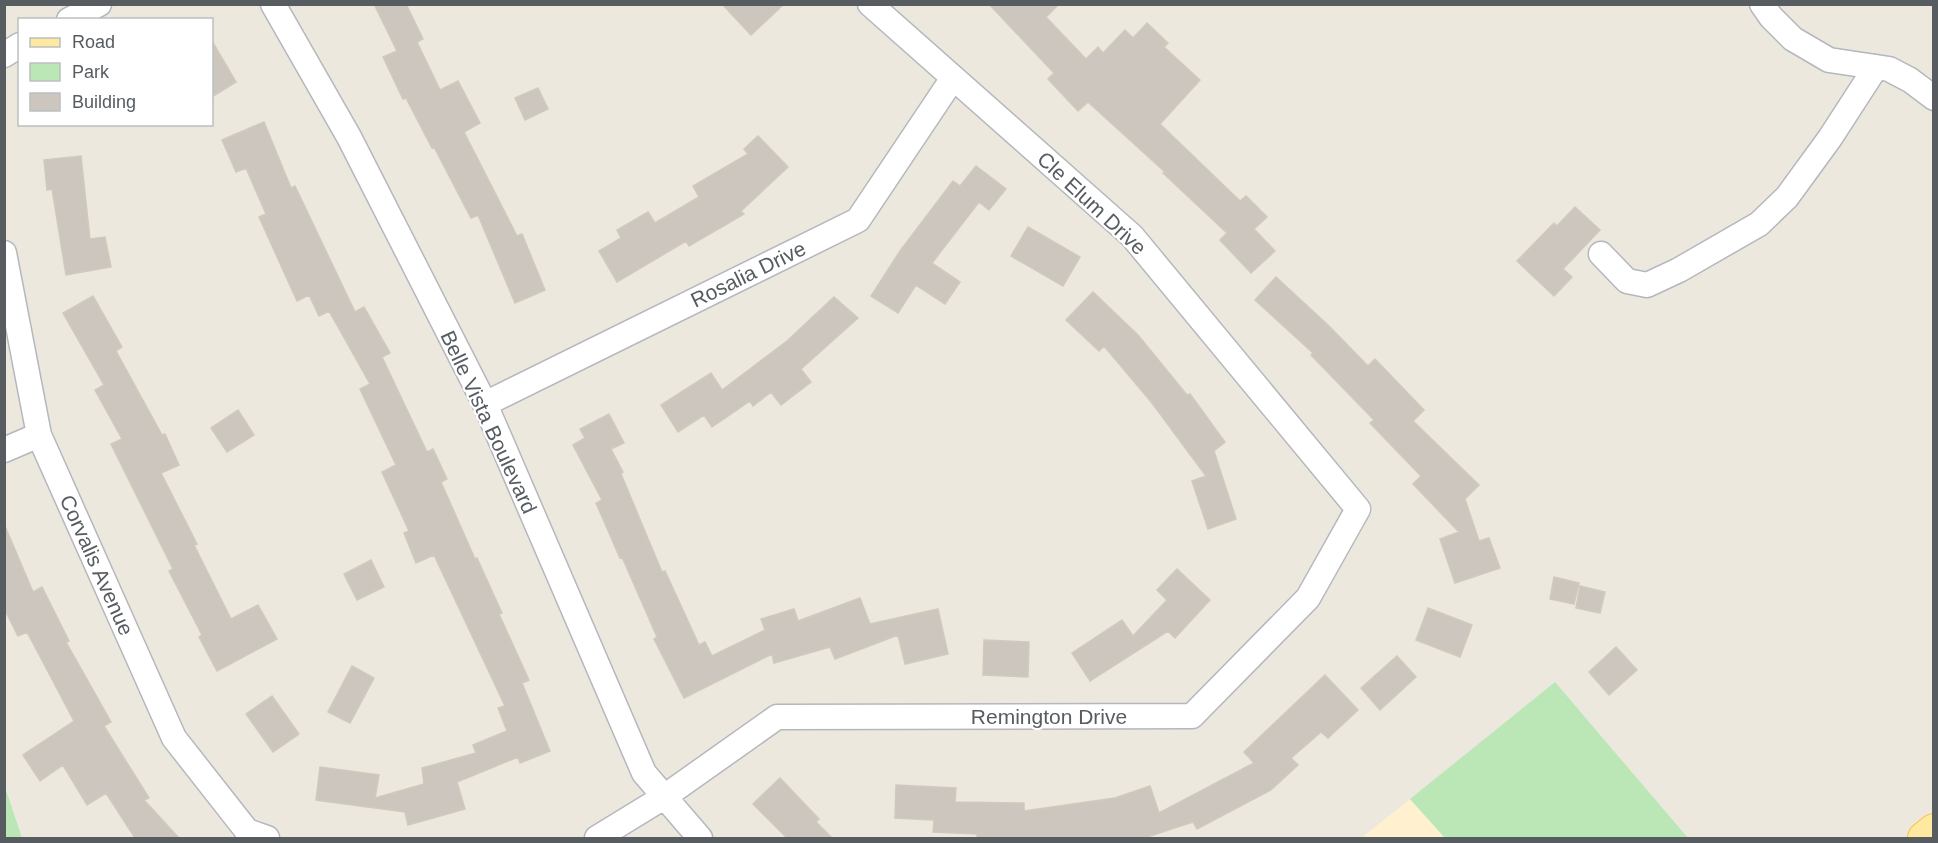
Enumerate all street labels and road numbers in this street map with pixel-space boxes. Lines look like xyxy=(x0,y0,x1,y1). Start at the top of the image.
street label: Cle Elum Drive xyxy=(1033,147,1151,259)
street label: Rosalia Drive xyxy=(687,236,809,312)
street label: Belle Vista Boulevard xyxy=(436,327,542,517)
street label: Corvalis Avenue xyxy=(56,491,138,639)
street label: Remington Drive xyxy=(971,705,1127,728)

